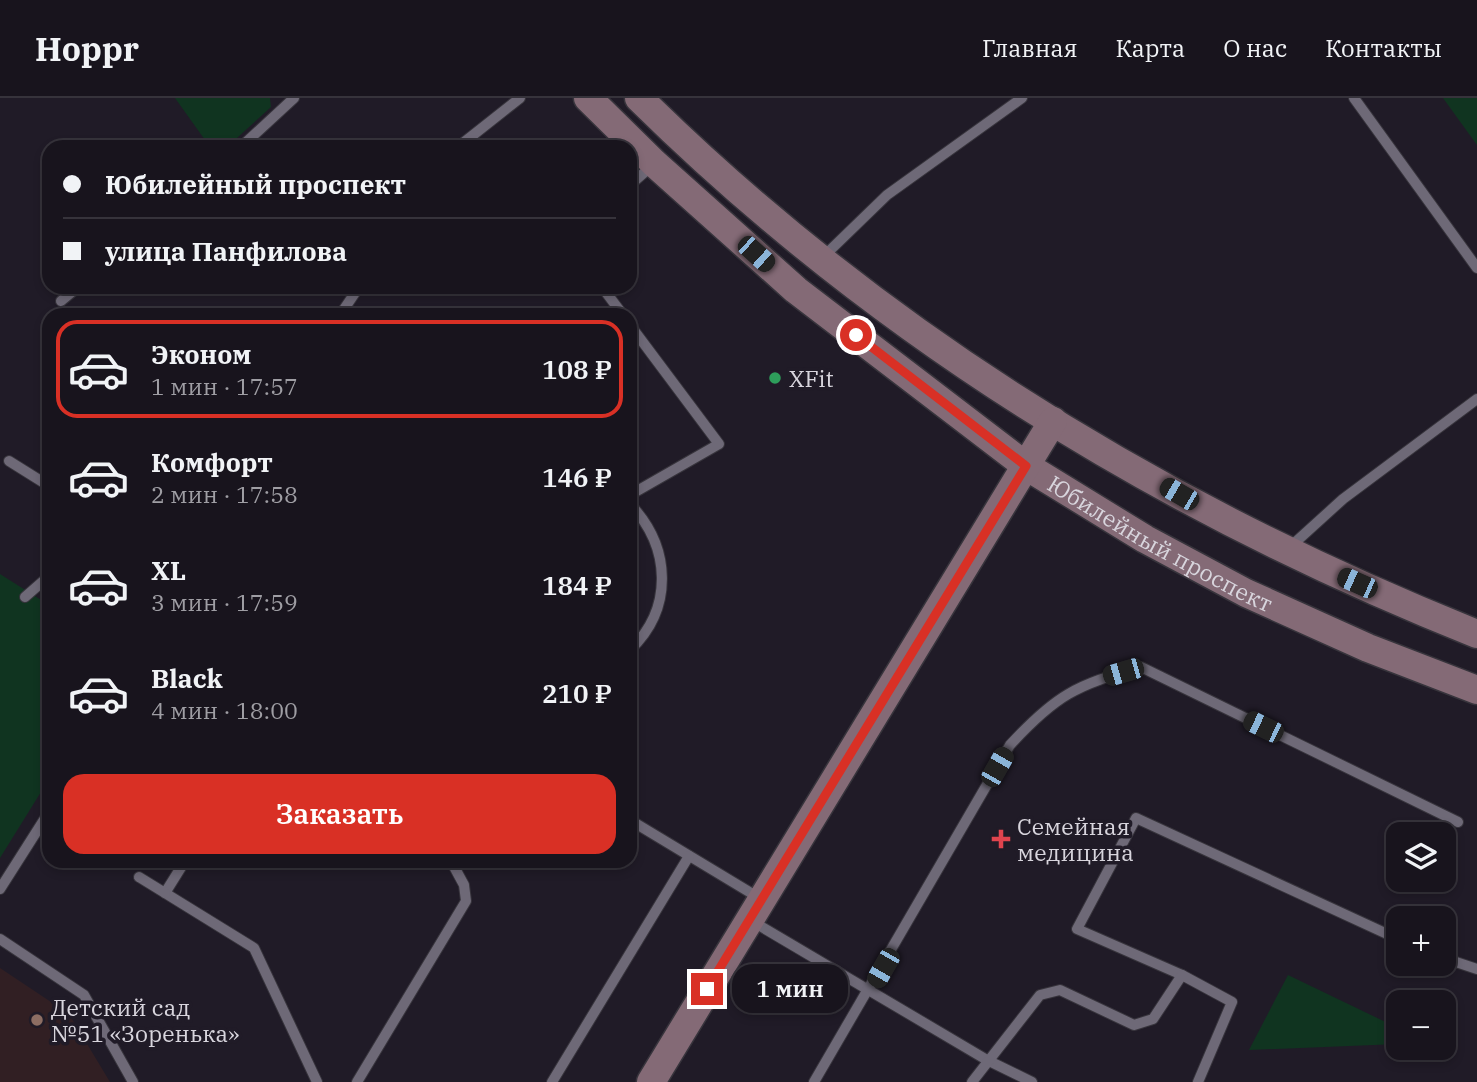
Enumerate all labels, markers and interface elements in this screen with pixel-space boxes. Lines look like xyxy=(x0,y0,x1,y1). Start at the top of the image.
text: Hoppr xyxy=(35,27,139,70)
text: Главная xyxy=(982,32,1078,64)
text: Карта xyxy=(1116,32,1185,64)
text: О нас xyxy=(1223,32,1287,64)
text: Контакты xyxy=(1325,32,1442,64)
text: Юбилейный проспект xyxy=(105,167,406,201)
car xyxy=(734,232,779,276)
text: улица Панфилова xyxy=(105,234,347,268)
route start xyxy=(840,319,872,351)
text: Эконом xyxy=(151,337,252,371)
icon: car xyxy=(67,338,130,401)
text: 108 ₽ xyxy=(542,352,612,386)
place label: XFit xyxy=(789,363,834,393)
marker: XFit xyxy=(767,370,783,386)
text: 1 мин · 17:57 xyxy=(151,371,298,401)
text: Комфорт xyxy=(151,445,273,479)
icon: car xyxy=(67,446,130,509)
text: 146 ₽ xyxy=(542,460,612,494)
street label: Юбилейный проспект xyxy=(1042,468,1278,618)
car xyxy=(1156,474,1203,514)
text: 2 мин · 17:58 xyxy=(151,479,298,509)
text: XL xyxy=(151,553,186,587)
icon: car xyxy=(67,554,130,617)
car xyxy=(1334,565,1381,601)
text: 184 ₽ xyxy=(542,568,612,602)
text: 3 мин · 17:59 xyxy=(151,587,298,617)
car xyxy=(1100,656,1147,688)
text: Black xyxy=(151,661,223,695)
icon: car xyxy=(67,662,130,725)
text: 210 ₽ xyxy=(542,676,612,710)
text: 4 мин · 18:00 xyxy=(151,695,298,725)
car xyxy=(1240,708,1287,746)
car xyxy=(978,744,1017,790)
button: Заказать xyxy=(63,774,616,854)
place label: Семейная медицина xyxy=(1017,811,1134,867)
map controls xyxy=(1386,822,1456,1060)
button: layers xyxy=(1386,822,1456,892)
marker: Семейная медицина xyxy=(991,829,1011,849)
button: + xyxy=(1386,906,1456,976)
car xyxy=(864,945,903,991)
callout: 1 мин xyxy=(732,964,847,1014)
route end xyxy=(691,973,723,1005)
text: 1 мин xyxy=(756,973,824,1003)
button: − xyxy=(1386,990,1456,1060)
place label: Детский сад №51 «Зоренька» xyxy=(51,992,240,1048)
marker: Детский сад №51 «Зоренька» xyxy=(29,1012,45,1028)

